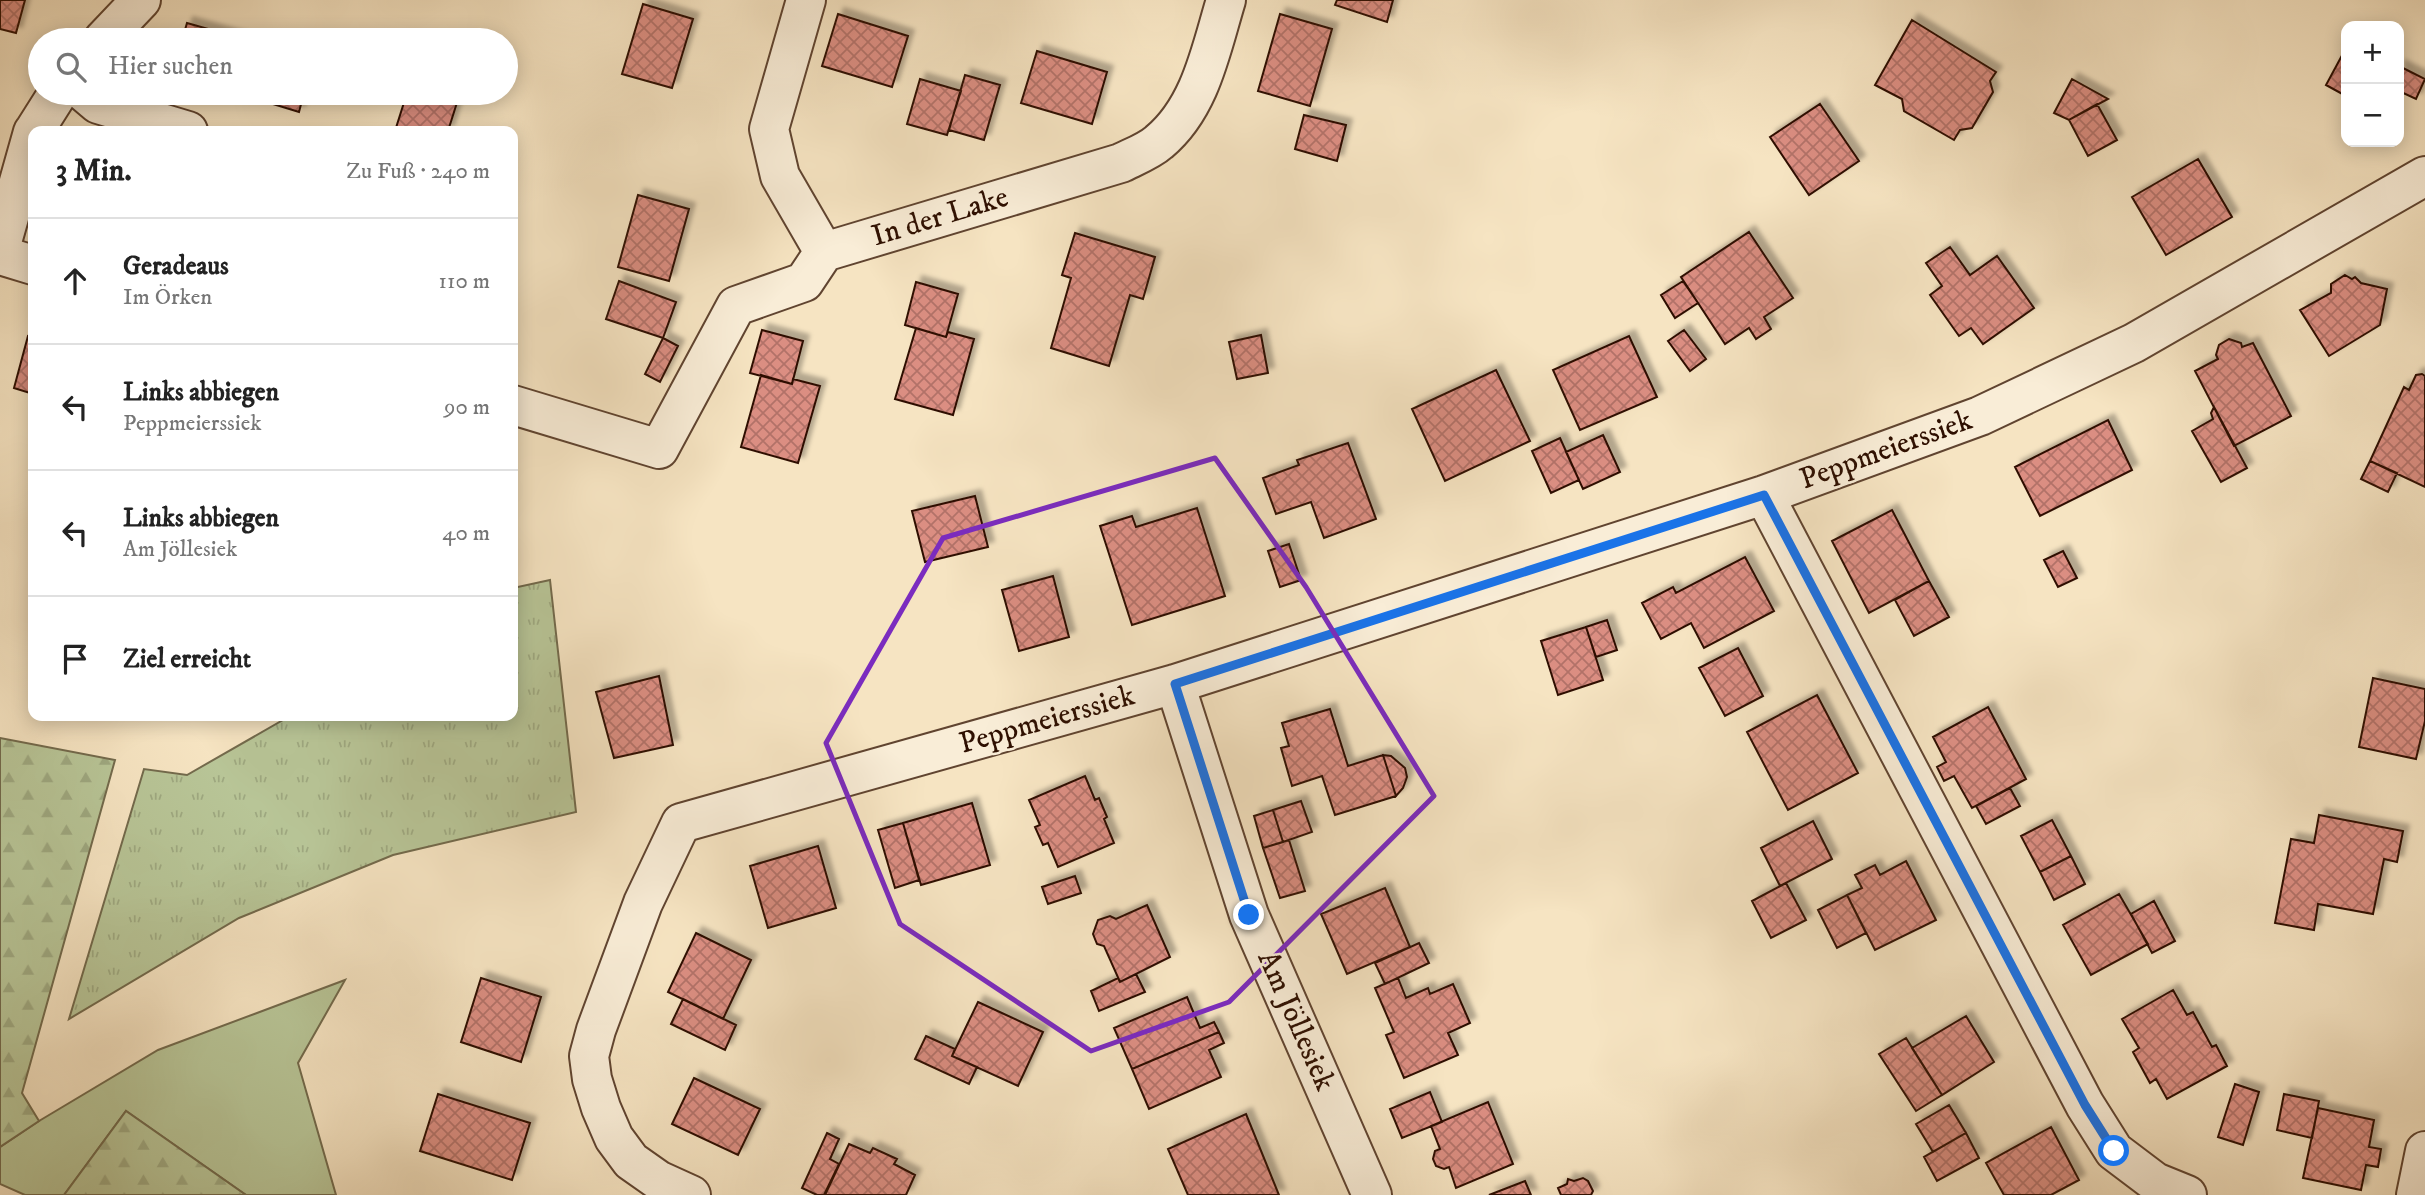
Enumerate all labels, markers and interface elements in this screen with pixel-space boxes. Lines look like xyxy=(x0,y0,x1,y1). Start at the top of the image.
map controls xyxy=(2341,21,2404,147)
button: + xyxy=(2341,21,2404,84)
search box xyxy=(28,28,518,105)
icon: search xyxy=(52,48,90,86)
text: Hier suchen xyxy=(108,50,233,83)
button: − xyxy=(2341,84,2404,147)
text: 3 Min. xyxy=(56,153,132,190)
text: Zu Fuß · 240 m xyxy=(346,157,490,186)
street label: In der Lake xyxy=(867,179,1013,255)
text: Geradeaus xyxy=(123,250,229,283)
icon: ahead xyxy=(56,262,94,300)
text: 110 m xyxy=(439,267,490,296)
text: Im Örken xyxy=(123,283,212,312)
text: Links abbiegen xyxy=(123,376,279,409)
icon: left xyxy=(56,388,94,426)
text: 90 m xyxy=(444,393,490,422)
street label: Peppmeierssiek xyxy=(1795,402,1977,498)
text: Peppmeierssiek xyxy=(123,409,262,438)
text: Links abbiegen xyxy=(123,502,279,535)
icon: left xyxy=(56,514,94,552)
text: 40 m xyxy=(442,519,490,548)
text: Am Jöllesiek xyxy=(123,535,237,564)
icon: arrive xyxy=(56,640,94,678)
text: Ziel erreicht xyxy=(123,643,251,676)
street label: Peppmeierssiek xyxy=(955,677,1139,763)
route end xyxy=(1233,899,1264,930)
street label: Am Jöllesiek xyxy=(1249,945,1343,1097)
route start xyxy=(2098,1135,2129,1166)

